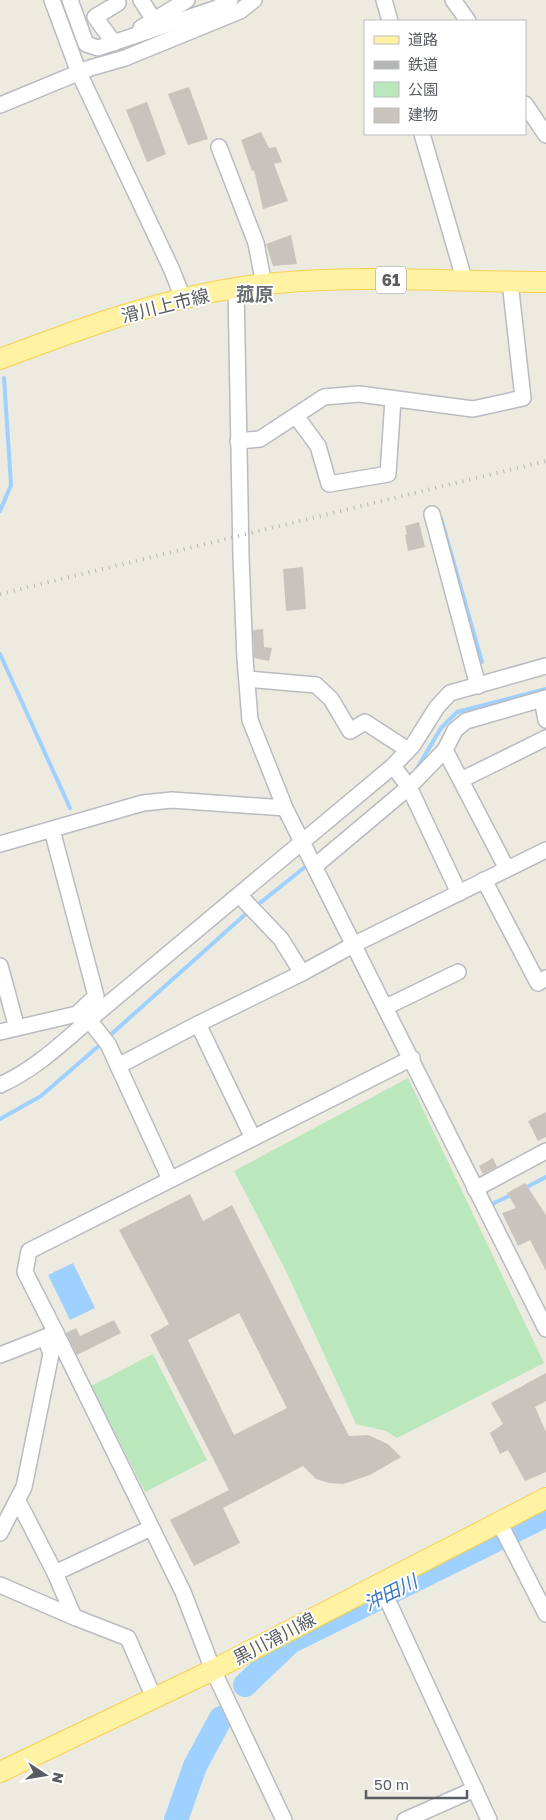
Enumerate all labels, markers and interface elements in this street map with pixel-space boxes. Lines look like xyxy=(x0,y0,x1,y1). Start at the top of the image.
legend xyxy=(364,20,526,135)
text: 道路 xyxy=(408,30,438,48)
text: 鉄道 xyxy=(408,55,438,73)
text: 公園 xyxy=(408,80,438,98)
text: 建物 xyxy=(408,105,438,123)
road number: 61 xyxy=(376,266,406,294)
district label: 菰原 xyxy=(236,282,274,305)
street label: 滑川上市線 xyxy=(119,283,211,327)
water label: 沖田川 xyxy=(359,1568,422,1615)
street label: 黒川滑川線 xyxy=(229,1607,319,1669)
north arrow xyxy=(20,1750,70,1800)
scale bar xyxy=(366,1768,467,1800)
text: N xyxy=(49,1771,68,1785)
text: 50 m xyxy=(374,1775,409,1793)

